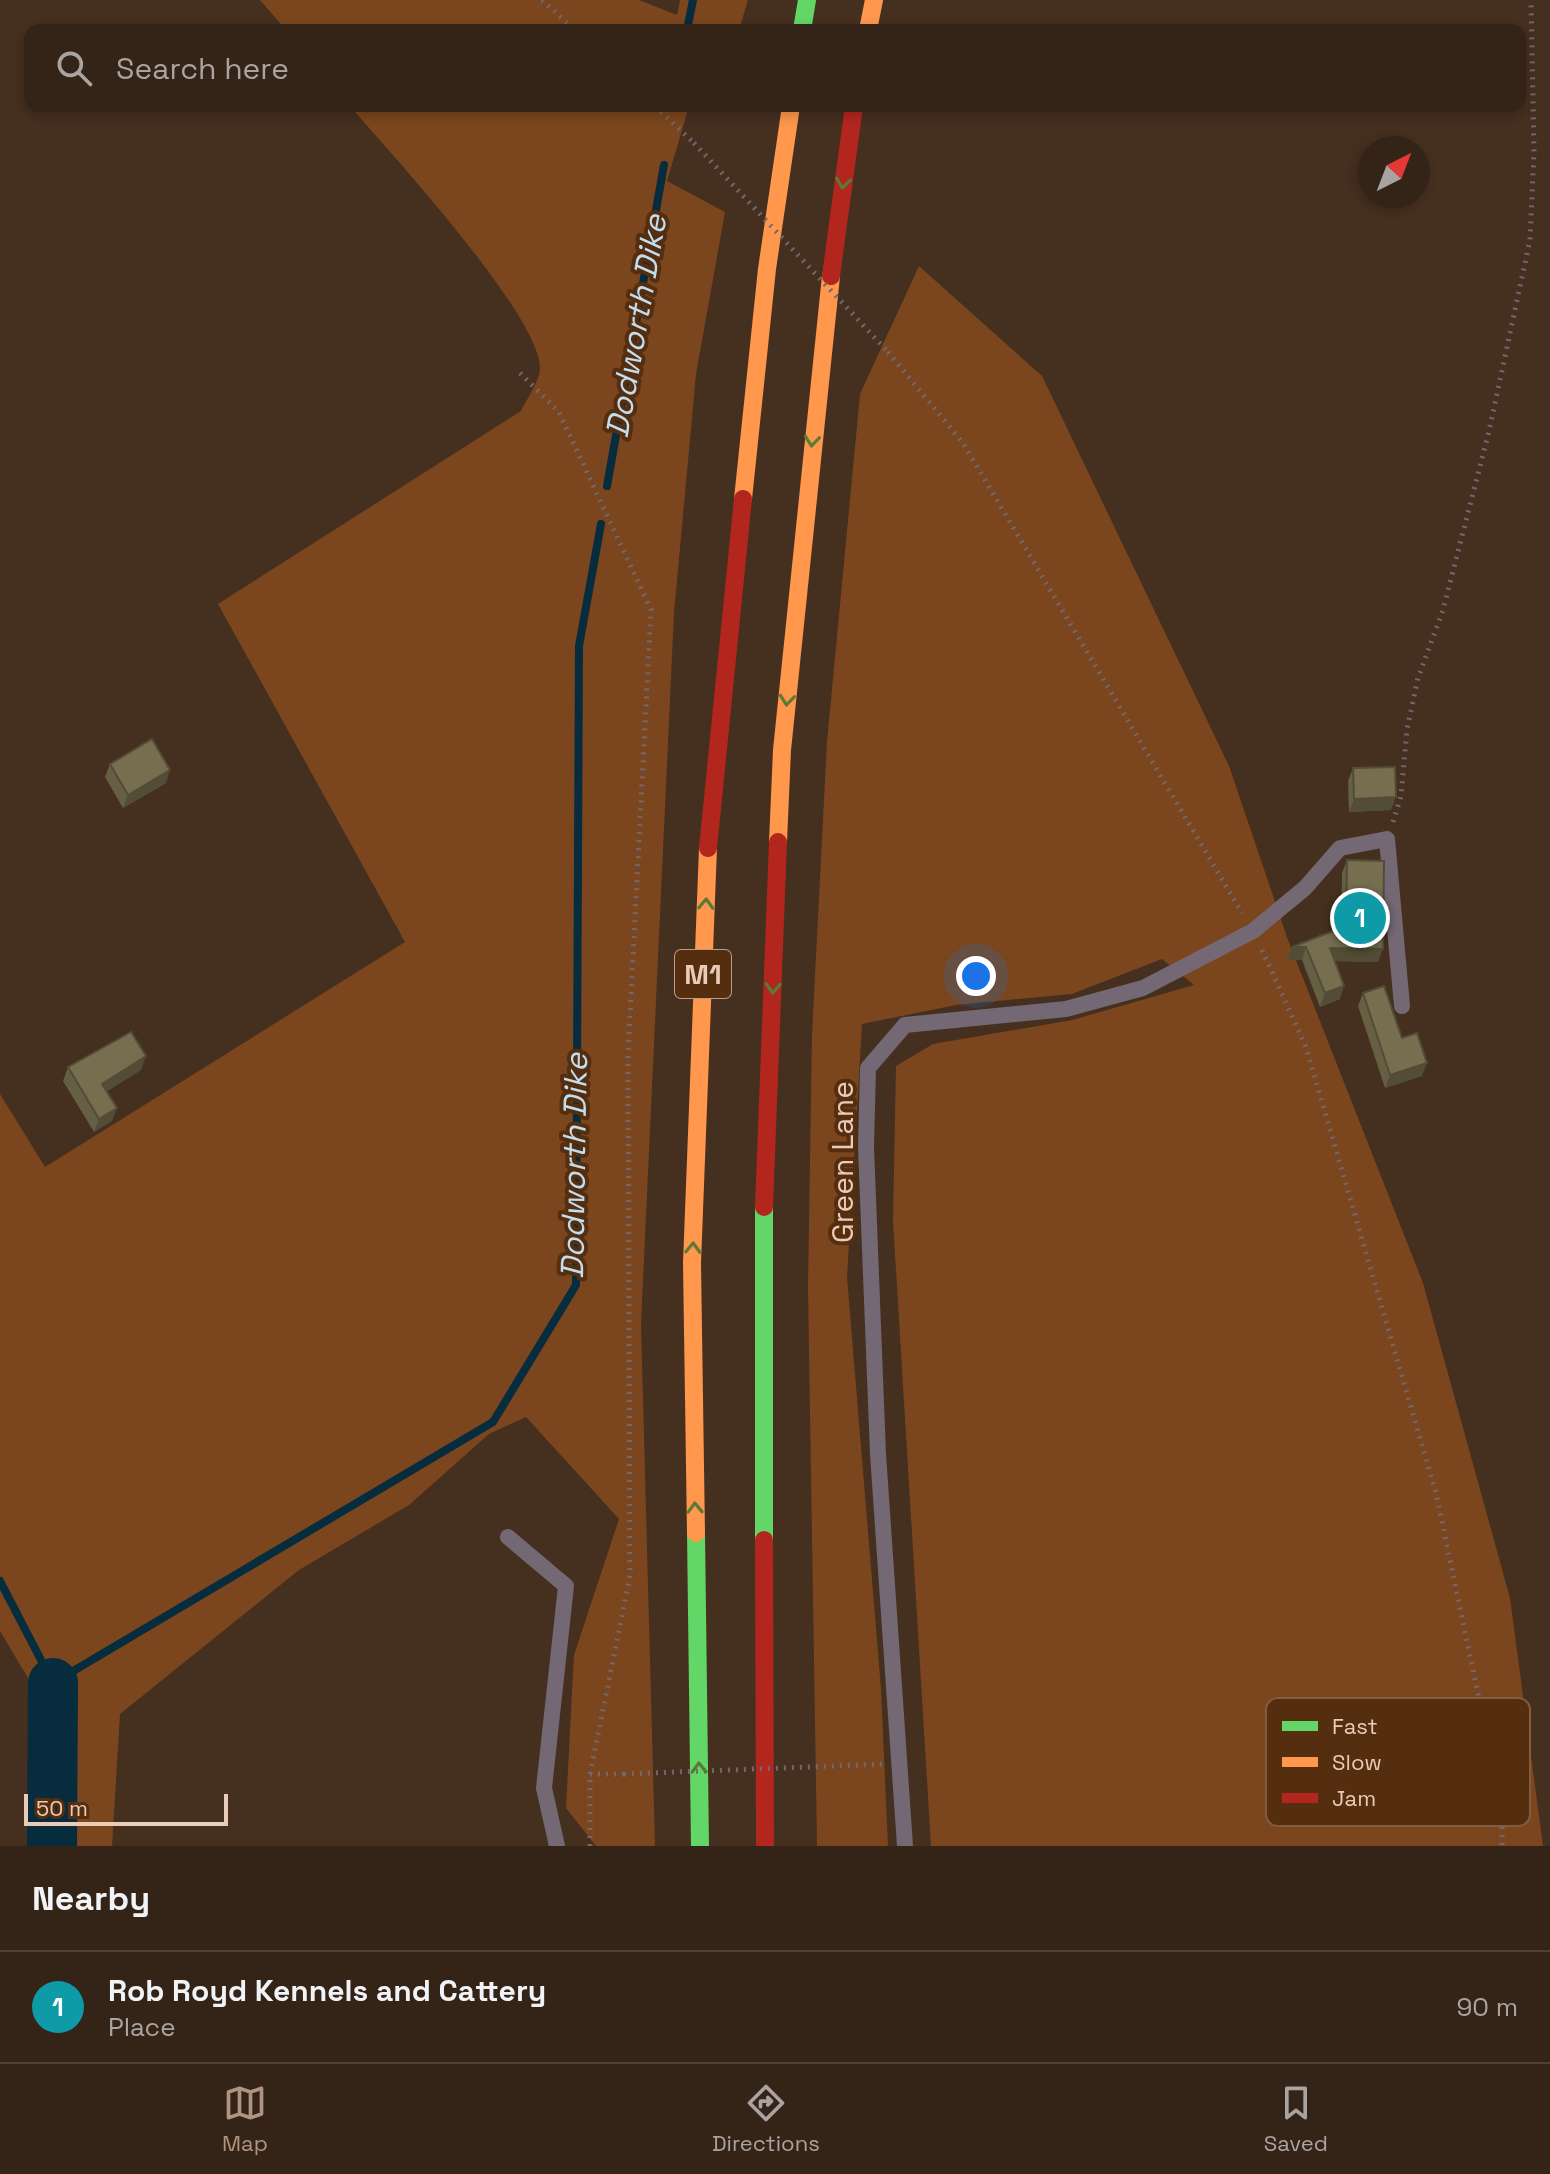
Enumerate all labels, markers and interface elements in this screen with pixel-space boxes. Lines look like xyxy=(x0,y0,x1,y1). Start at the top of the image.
search box xyxy=(24,24,1526,112)
icon: search xyxy=(52,46,96,90)
text: Search here xyxy=(116,49,289,88)
north arrow xyxy=(1358,136,1430,208)
one-way arrow xyxy=(835,176,852,190)
water label: Dodworth Dike xyxy=(597,210,675,441)
one-way arrow xyxy=(804,435,821,448)
one-way arrow xyxy=(778,694,795,707)
pin: 1 xyxy=(1334,888,1386,948)
one-way arrow xyxy=(697,897,714,910)
road number: M1 xyxy=(675,950,731,998)
your location xyxy=(956,956,996,996)
one-way arrow xyxy=(764,982,781,995)
water label: Dodworth Dike xyxy=(552,1052,596,1279)
street label: Green Lane xyxy=(823,1081,862,1243)
one-way arrow xyxy=(684,1241,701,1254)
one-way arrow xyxy=(686,1501,704,1514)
legend xyxy=(1266,1698,1530,1826)
text: Fast xyxy=(1332,1712,1378,1740)
text: Slow xyxy=(1332,1748,1382,1776)
one-way arrow xyxy=(690,1761,708,1774)
text: Jam xyxy=(1332,1784,1376,1812)
scale bar xyxy=(24,1790,228,1826)
text: 50 m xyxy=(36,1794,88,1822)
text: Nearby xyxy=(32,1877,150,1920)
text: Rob Royd Kennels and Cattery xyxy=(108,1971,546,2010)
text: 1 xyxy=(52,1990,64,2024)
text: 90 m xyxy=(1456,1990,1518,2024)
text: Place xyxy=(108,2010,176,2044)
tab: Map xyxy=(222,2081,268,2157)
tab: Directions xyxy=(712,2081,820,2157)
tab: Saved xyxy=(1264,2081,1328,2157)

